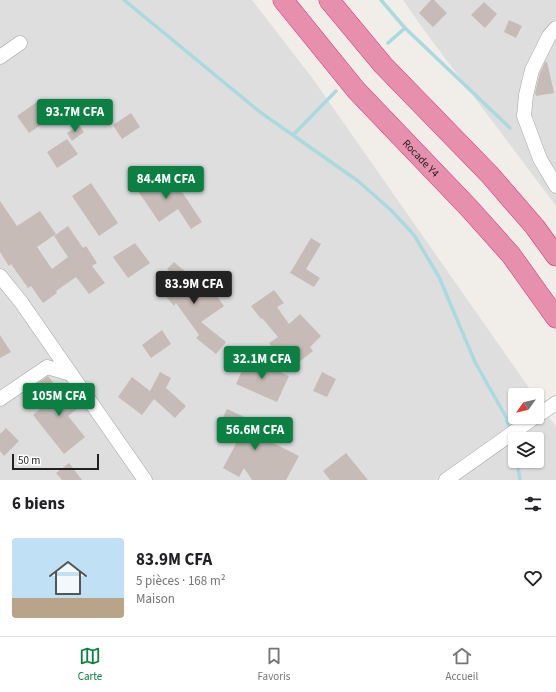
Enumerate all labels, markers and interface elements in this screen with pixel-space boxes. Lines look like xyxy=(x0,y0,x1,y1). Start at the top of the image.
pin: 93.7M CFA xyxy=(29,99,121,133)
text: 93.7M CFA xyxy=(46,103,104,121)
street label: Rocade Y4 xyxy=(399,136,443,181)
pin: 84.4M CFA xyxy=(120,166,212,200)
text: 84.4M CFA xyxy=(137,170,195,188)
pin: 83.9M CFA xyxy=(148,271,240,305)
text: 83.9M CFA xyxy=(165,275,223,293)
pin: 32.1M CFA xyxy=(216,346,308,380)
text: 32.1M CFA xyxy=(233,350,291,368)
pin: 105M CFA xyxy=(18,383,100,417)
text: 105M CFA xyxy=(32,387,86,405)
north arrow xyxy=(508,388,544,424)
map controls xyxy=(508,388,544,468)
pin: 56.6M CFA xyxy=(209,417,301,451)
text: 56.6M CFA xyxy=(226,421,284,439)
button: layers xyxy=(508,432,544,468)
scale bar xyxy=(12,452,99,471)
text: 50 m xyxy=(18,453,40,468)
text: 6 biens xyxy=(12,492,65,516)
icon: filters xyxy=(522,493,544,515)
text: 83.9M CFA xyxy=(136,548,212,572)
icon: home xyxy=(44,554,92,602)
icon: heart xyxy=(522,567,544,589)
text: 5 pièces · 168 m² xyxy=(136,572,225,590)
text: Maison xyxy=(136,590,175,608)
tab: Carte xyxy=(78,645,102,684)
tab: Favoris xyxy=(258,645,290,684)
tab: Accueil xyxy=(446,645,478,684)

